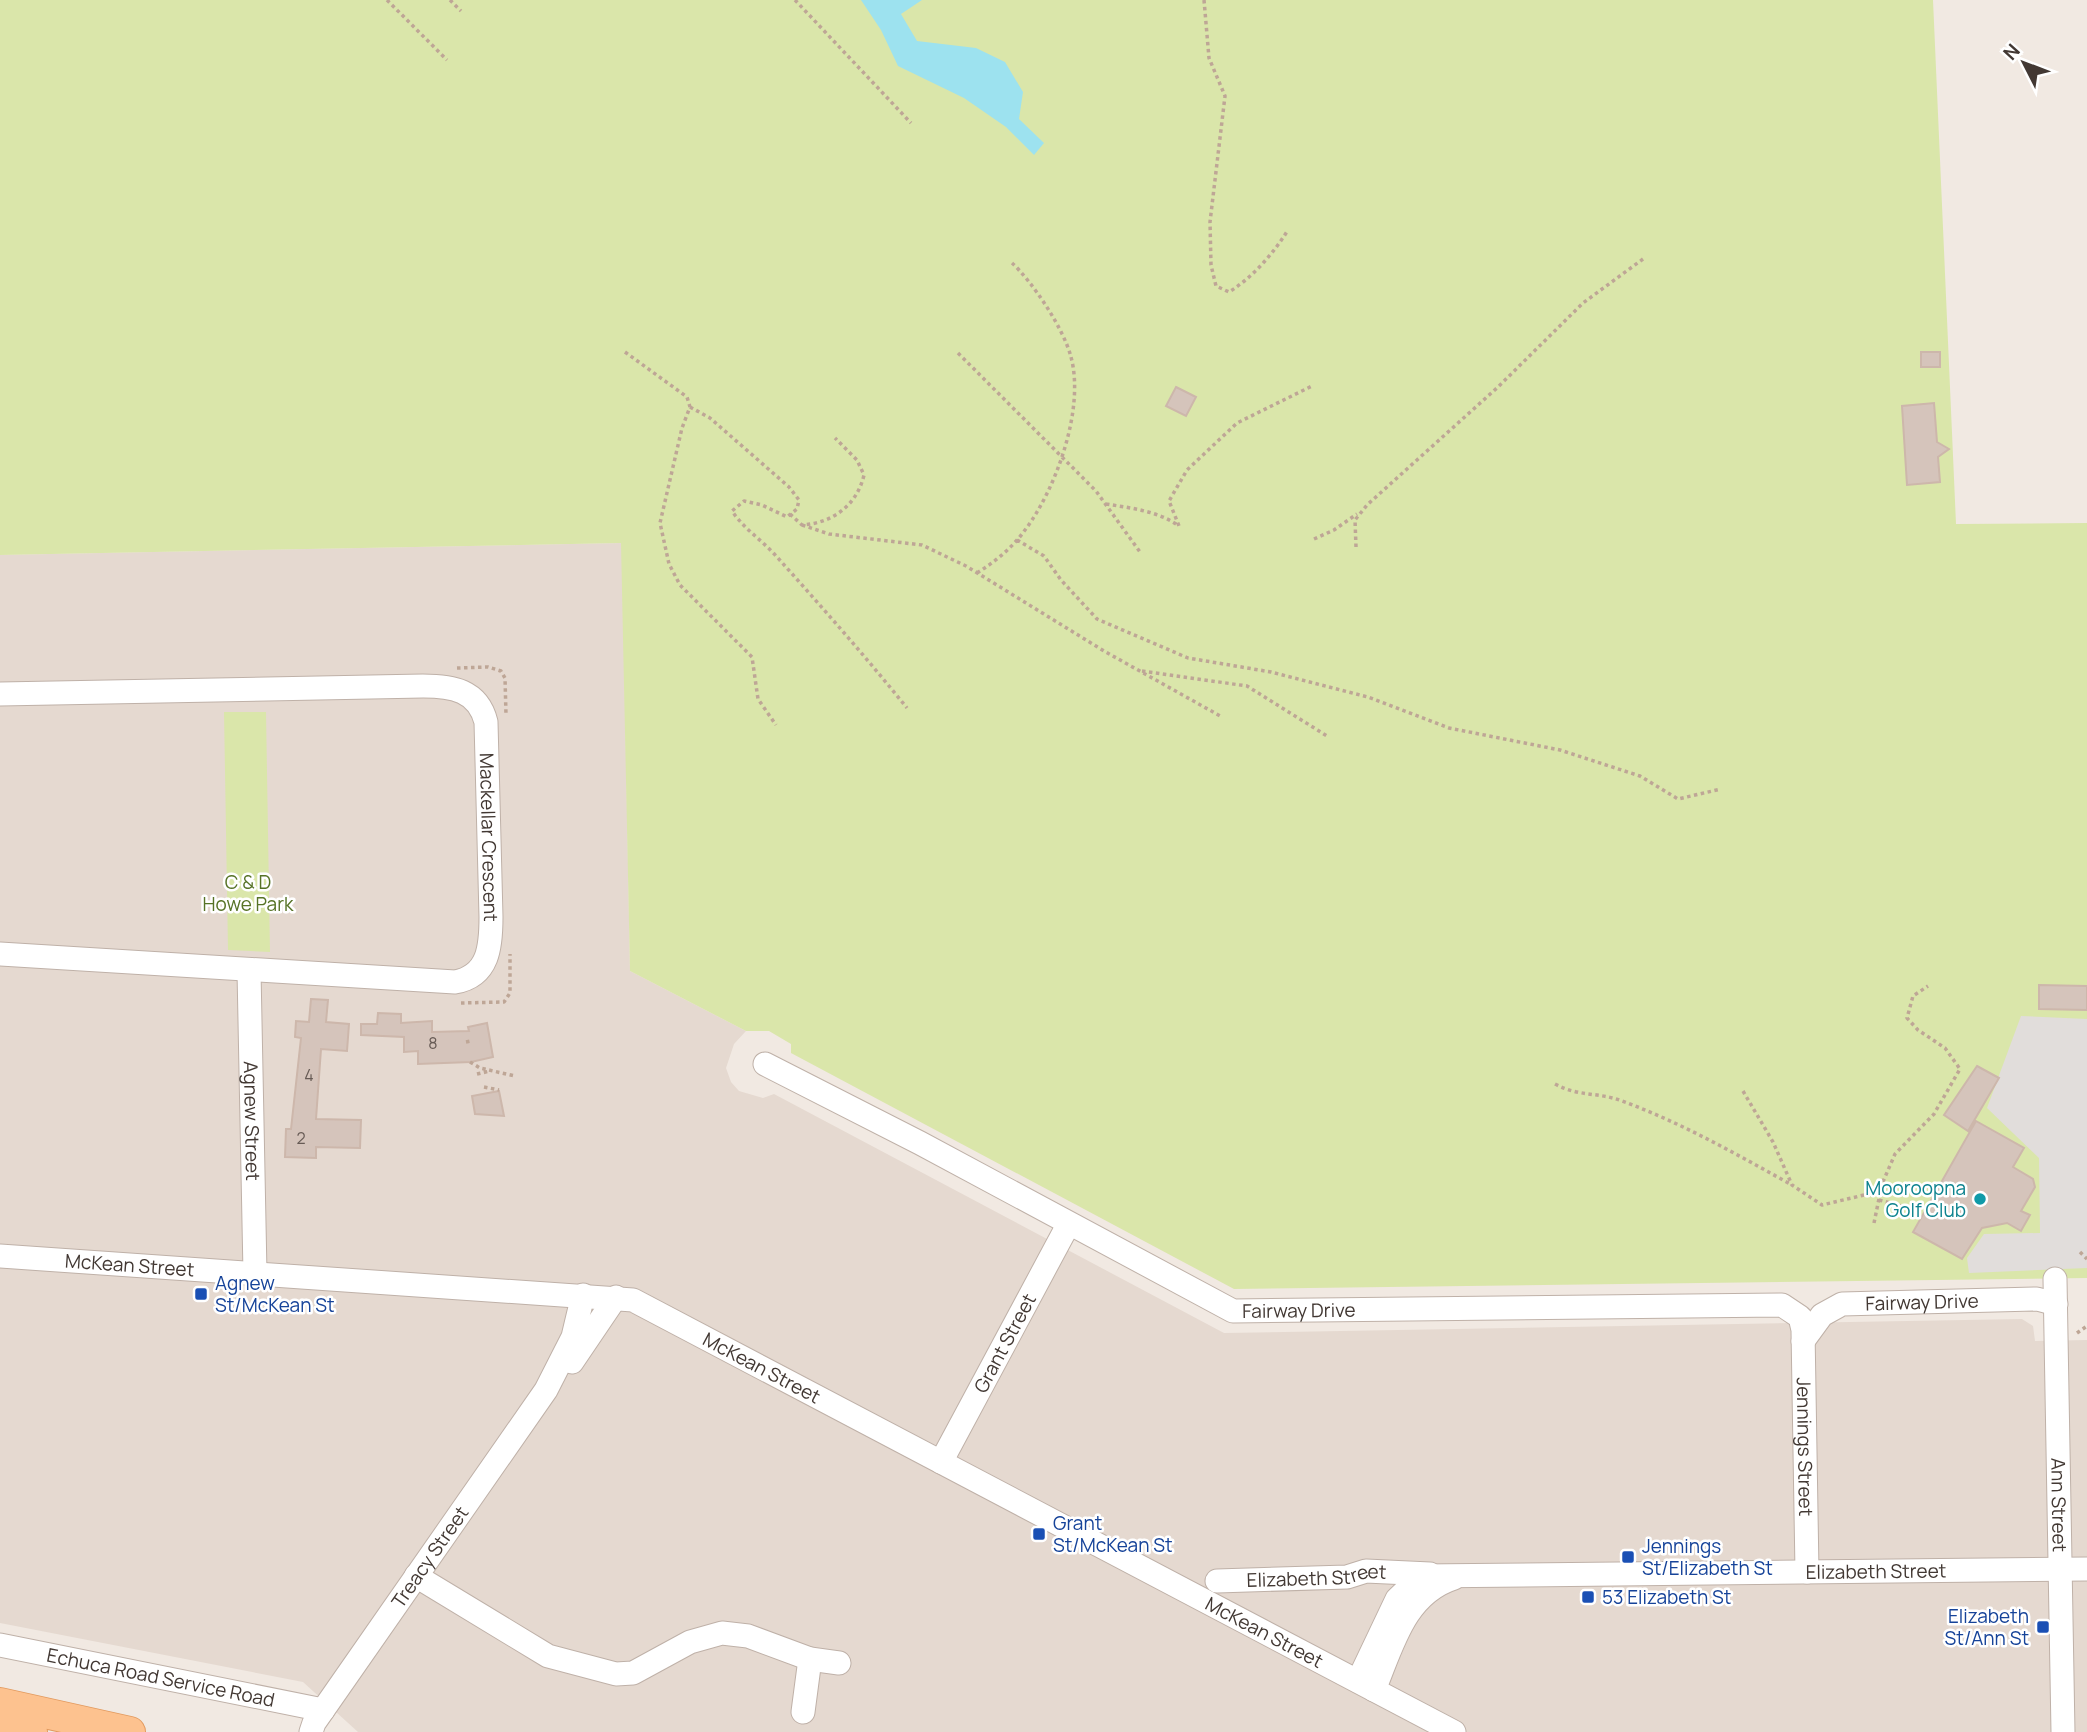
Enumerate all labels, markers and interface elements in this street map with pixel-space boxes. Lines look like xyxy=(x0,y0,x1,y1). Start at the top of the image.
north arrow xyxy=(1989,28,2059,98)
text: N xyxy=(1997,38,2026,65)
street label: Mackellar Crescent xyxy=(474,752,504,922)
park label: C & D Howe Park xyxy=(203,869,294,917)
house number: 8 xyxy=(428,1032,438,1054)
street label: Agnew Street xyxy=(238,1061,266,1181)
house number: 4 xyxy=(304,1064,314,1086)
house number: 2 xyxy=(296,1127,306,1149)
place label: Mooroopna Golf Club xyxy=(1865,1175,1966,1223)
marker: Mooroopna Golf Club xyxy=(1972,1191,1988,1207)
street label: McKean Street xyxy=(64,1248,195,1282)
place label: Agnew St/McKean St xyxy=(215,1270,335,1318)
marker: Agnew St/McKean St xyxy=(193,1286,209,1302)
street label: Fairway Drive xyxy=(1865,1288,1979,1316)
street label: Grant Street xyxy=(968,1289,1042,1397)
street label: Fairway Drive xyxy=(1242,1297,1356,1324)
street label: McKean Street xyxy=(698,1326,825,1409)
street label: Jennings Street xyxy=(1791,1377,1819,1516)
street label: Ann Street xyxy=(2045,1458,2073,1552)
street label: Treacy Street xyxy=(385,1501,474,1613)
place label: Grant St/McKean St xyxy=(1053,1510,1173,1558)
marker: Grant St/McKean St xyxy=(1031,1526,1047,1542)
place label: Jennings St/Elizabeth St xyxy=(1642,1533,1773,1581)
marker: Jennings St/Elizabeth St xyxy=(1620,1549,1636,1565)
street label: Elizabeth Street xyxy=(1805,1557,1946,1585)
street label: Elizabeth Street xyxy=(1246,1558,1387,1593)
place label: 53 Elizabeth St xyxy=(1602,1584,1731,1610)
marker: 53 Elizabeth St xyxy=(1580,1589,1596,1605)
street label: McKean Street xyxy=(1201,1591,1328,1674)
place label: Elizabeth St/Ann St xyxy=(1945,1603,2029,1651)
marker: Elizabeth St/Ann St xyxy=(2035,1619,2051,1635)
street label: Echuca Road Service Road xyxy=(45,1642,277,1713)

